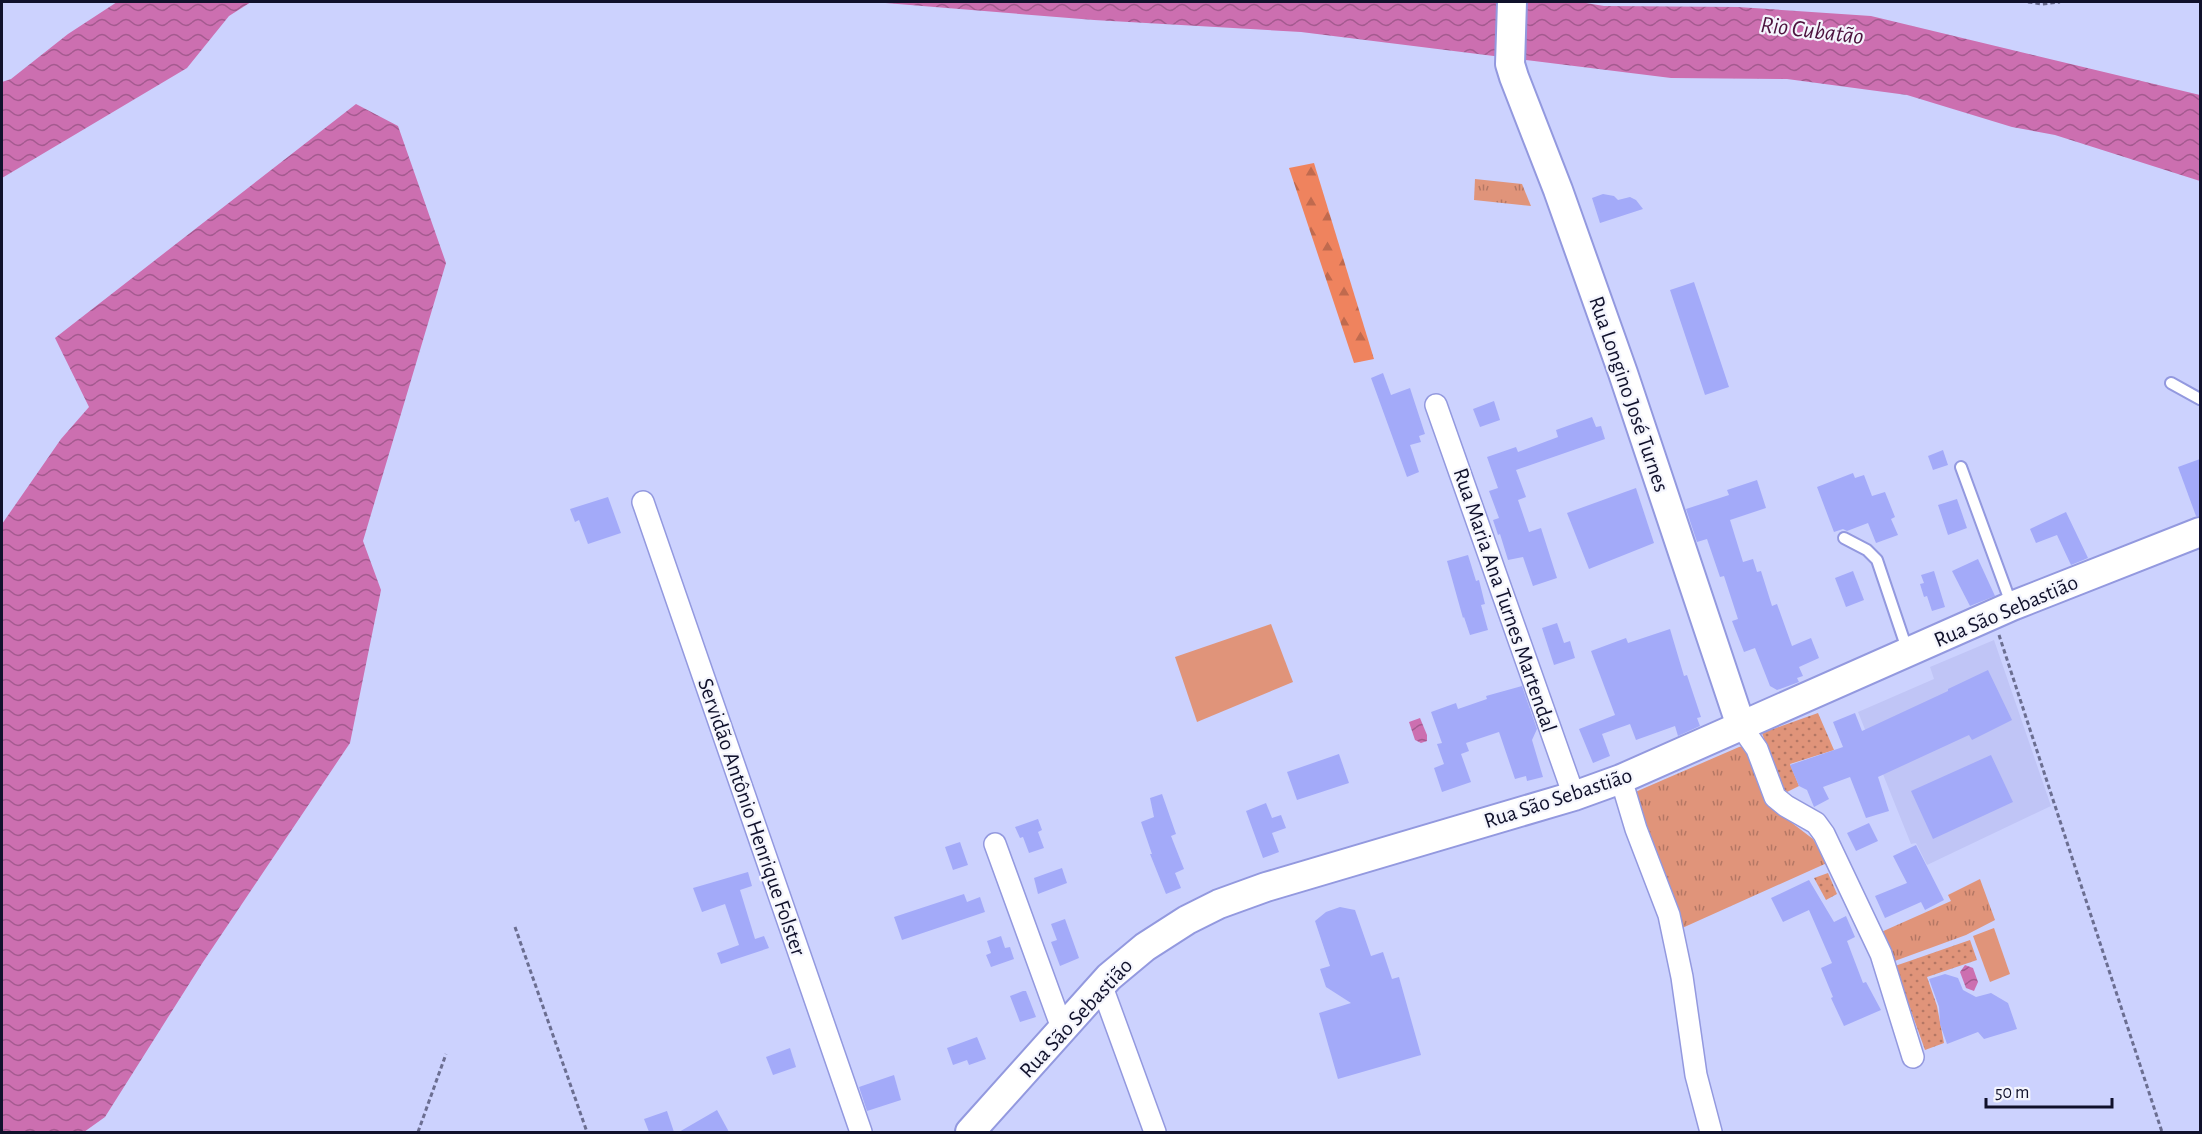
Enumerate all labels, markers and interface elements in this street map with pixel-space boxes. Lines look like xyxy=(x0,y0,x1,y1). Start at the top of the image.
water label: Rio Cubatão xyxy=(1759,13,1865,49)
street label: Rua Longino José Turnes xyxy=(1585,293,1673,495)
street label: Rua Maria Ana Turnes Martendal xyxy=(1449,465,1561,735)
street label: Rua São Sebastião xyxy=(1931,571,2081,651)
street label: Servidão Antônio Henrique Folster xyxy=(694,675,810,959)
street label: Rua São Sebastião xyxy=(1481,764,1635,832)
street label: Rua São Sebastião xyxy=(1015,954,1137,1082)
scale bar xyxy=(1986,1071,2112,1109)
text: 50 m xyxy=(1995,1084,2029,1102)

